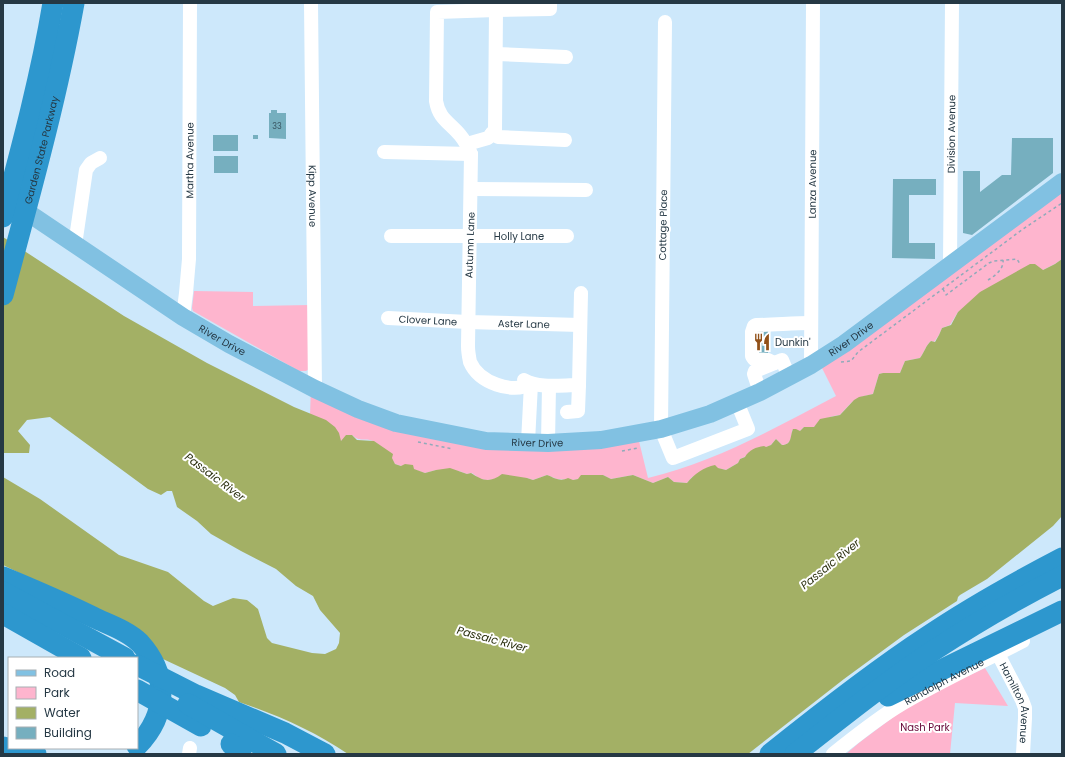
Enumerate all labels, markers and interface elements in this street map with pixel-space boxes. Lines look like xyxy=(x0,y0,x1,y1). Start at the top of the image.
street label: Garden State Parkway xyxy=(20,94,62,206)
street label: Division Avenue xyxy=(943,95,959,173)
house number: 33 xyxy=(272,121,282,132)
street label: Martha Avenue xyxy=(182,122,197,198)
street label: Lanza Avenue xyxy=(804,149,820,219)
street label: Kipp Avenue xyxy=(305,165,321,227)
street label: Cottage Place xyxy=(655,189,671,261)
street label: Autumn Lane xyxy=(461,212,479,278)
street label: Holly Lane xyxy=(494,229,544,244)
street label: Clover Lane xyxy=(398,311,458,329)
street label: Aster Lane xyxy=(498,315,550,332)
street label: River Drive xyxy=(825,317,876,360)
street label: River Drive xyxy=(196,320,249,359)
restaurant icon: Dunkin' xyxy=(752,332,772,352)
place label: Dunkin' xyxy=(775,335,811,350)
street label: River Drive xyxy=(511,434,564,451)
water label: Passaic River xyxy=(181,449,249,506)
water label: Passaic River xyxy=(797,535,864,593)
water label: Passaic River xyxy=(455,622,530,656)
street label: Randolph Avenue xyxy=(901,654,986,709)
legend xyxy=(8,657,138,749)
street label: Hamilton Avenue xyxy=(996,660,1033,744)
text: Road xyxy=(44,664,75,681)
text: Park xyxy=(44,684,71,701)
text: Water xyxy=(44,704,81,721)
park label: Nash Park xyxy=(900,720,951,735)
text: Building xyxy=(44,724,92,741)

